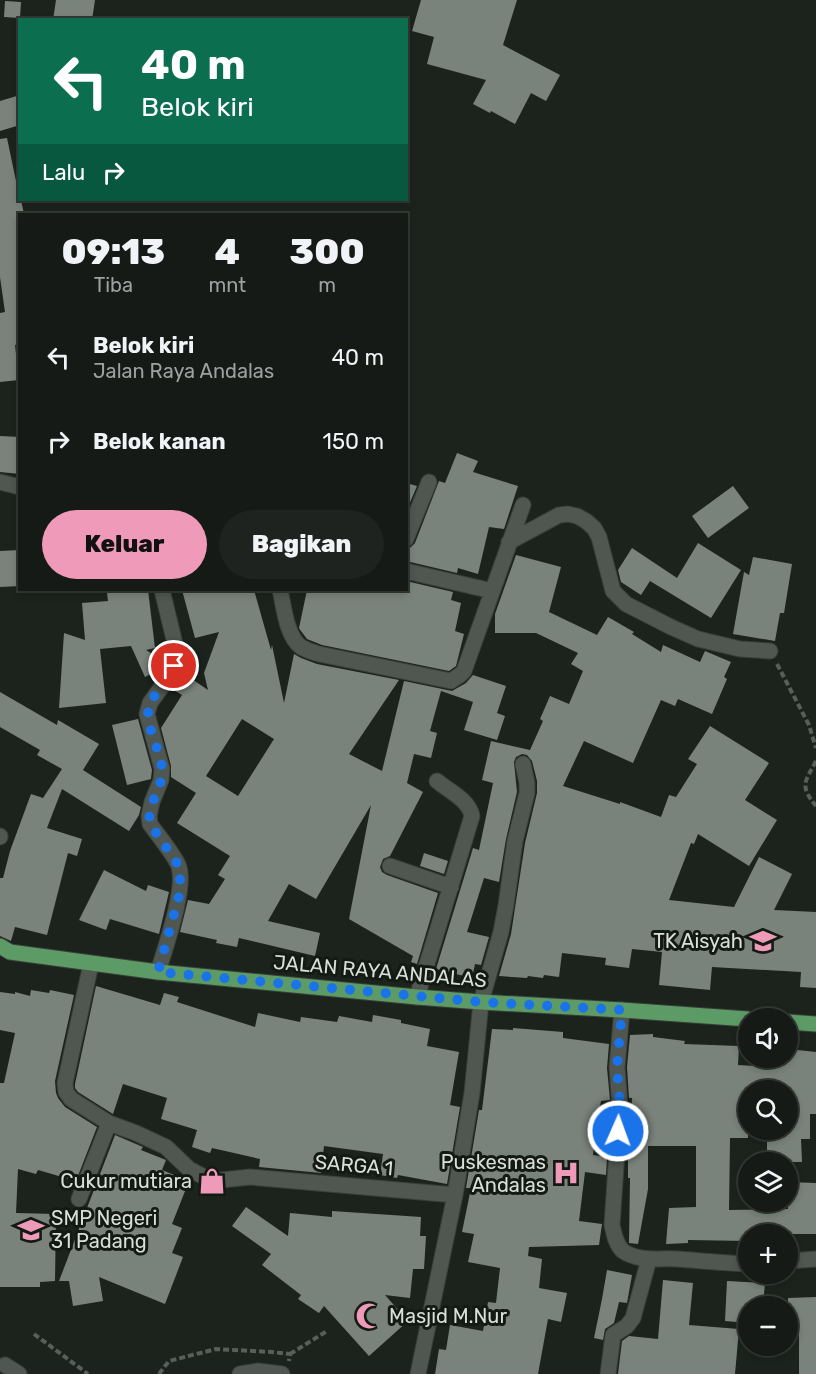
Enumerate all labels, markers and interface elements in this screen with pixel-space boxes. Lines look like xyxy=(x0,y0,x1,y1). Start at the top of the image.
text: 40 m xyxy=(141,40,246,90)
icon: left xyxy=(42,42,120,120)
text: Belok kiri xyxy=(141,91,254,123)
icon: right xyxy=(97,156,130,189)
text: Lalu xyxy=(42,159,85,186)
text: 09:13 xyxy=(61,230,165,273)
text: 4 xyxy=(215,230,240,273)
text: 300 xyxy=(290,230,365,273)
text: Tiba xyxy=(94,273,133,297)
text: mnt xyxy=(209,273,246,297)
text: m xyxy=(318,273,336,297)
text: Belok kiri xyxy=(93,332,194,359)
icon: left xyxy=(42,341,75,374)
text: 40 m xyxy=(331,344,384,371)
text: Jalan Raya Andalas xyxy=(93,359,274,383)
icon: right xyxy=(42,425,75,458)
text: Belok kanan xyxy=(93,428,226,455)
text: 150 m xyxy=(323,428,384,455)
button: Keluar xyxy=(42,510,207,579)
button: Bagikan xyxy=(219,510,384,579)
pin xyxy=(148,640,199,691)
icon: arrive xyxy=(157,649,190,682)
school or university icon: TK Aisyah xyxy=(748,926,778,956)
place label: TK Aisyah xyxy=(653,929,743,953)
street label: JALAN RAYA ANDALAS xyxy=(272,950,488,992)
map controls xyxy=(738,1008,798,1356)
button: sound xyxy=(738,1008,798,1068)
button: search xyxy=(738,1080,798,1140)
position arrow xyxy=(586,1099,650,1163)
street label: SARGA 1 xyxy=(314,1150,394,1180)
place label: Puskesmas Andalas xyxy=(441,1150,546,1197)
button: layers xyxy=(738,1152,798,1212)
hospital icon: Puskesmas Andalas xyxy=(551,1158,581,1188)
shop icon: Cukur mutiara xyxy=(197,1166,227,1196)
place label: Cukur mutiara xyxy=(60,1169,192,1193)
place label: SMP Negeri 31 Padang xyxy=(51,1206,157,1253)
school or university icon: SMP Negeri 31 Padang xyxy=(16,1215,46,1245)
button: + xyxy=(738,1224,798,1284)
button: − xyxy=(738,1296,798,1356)
mosque icon: Masjid M.Nur xyxy=(354,1301,384,1331)
place label: Masjid M.Nur xyxy=(389,1304,507,1328)

